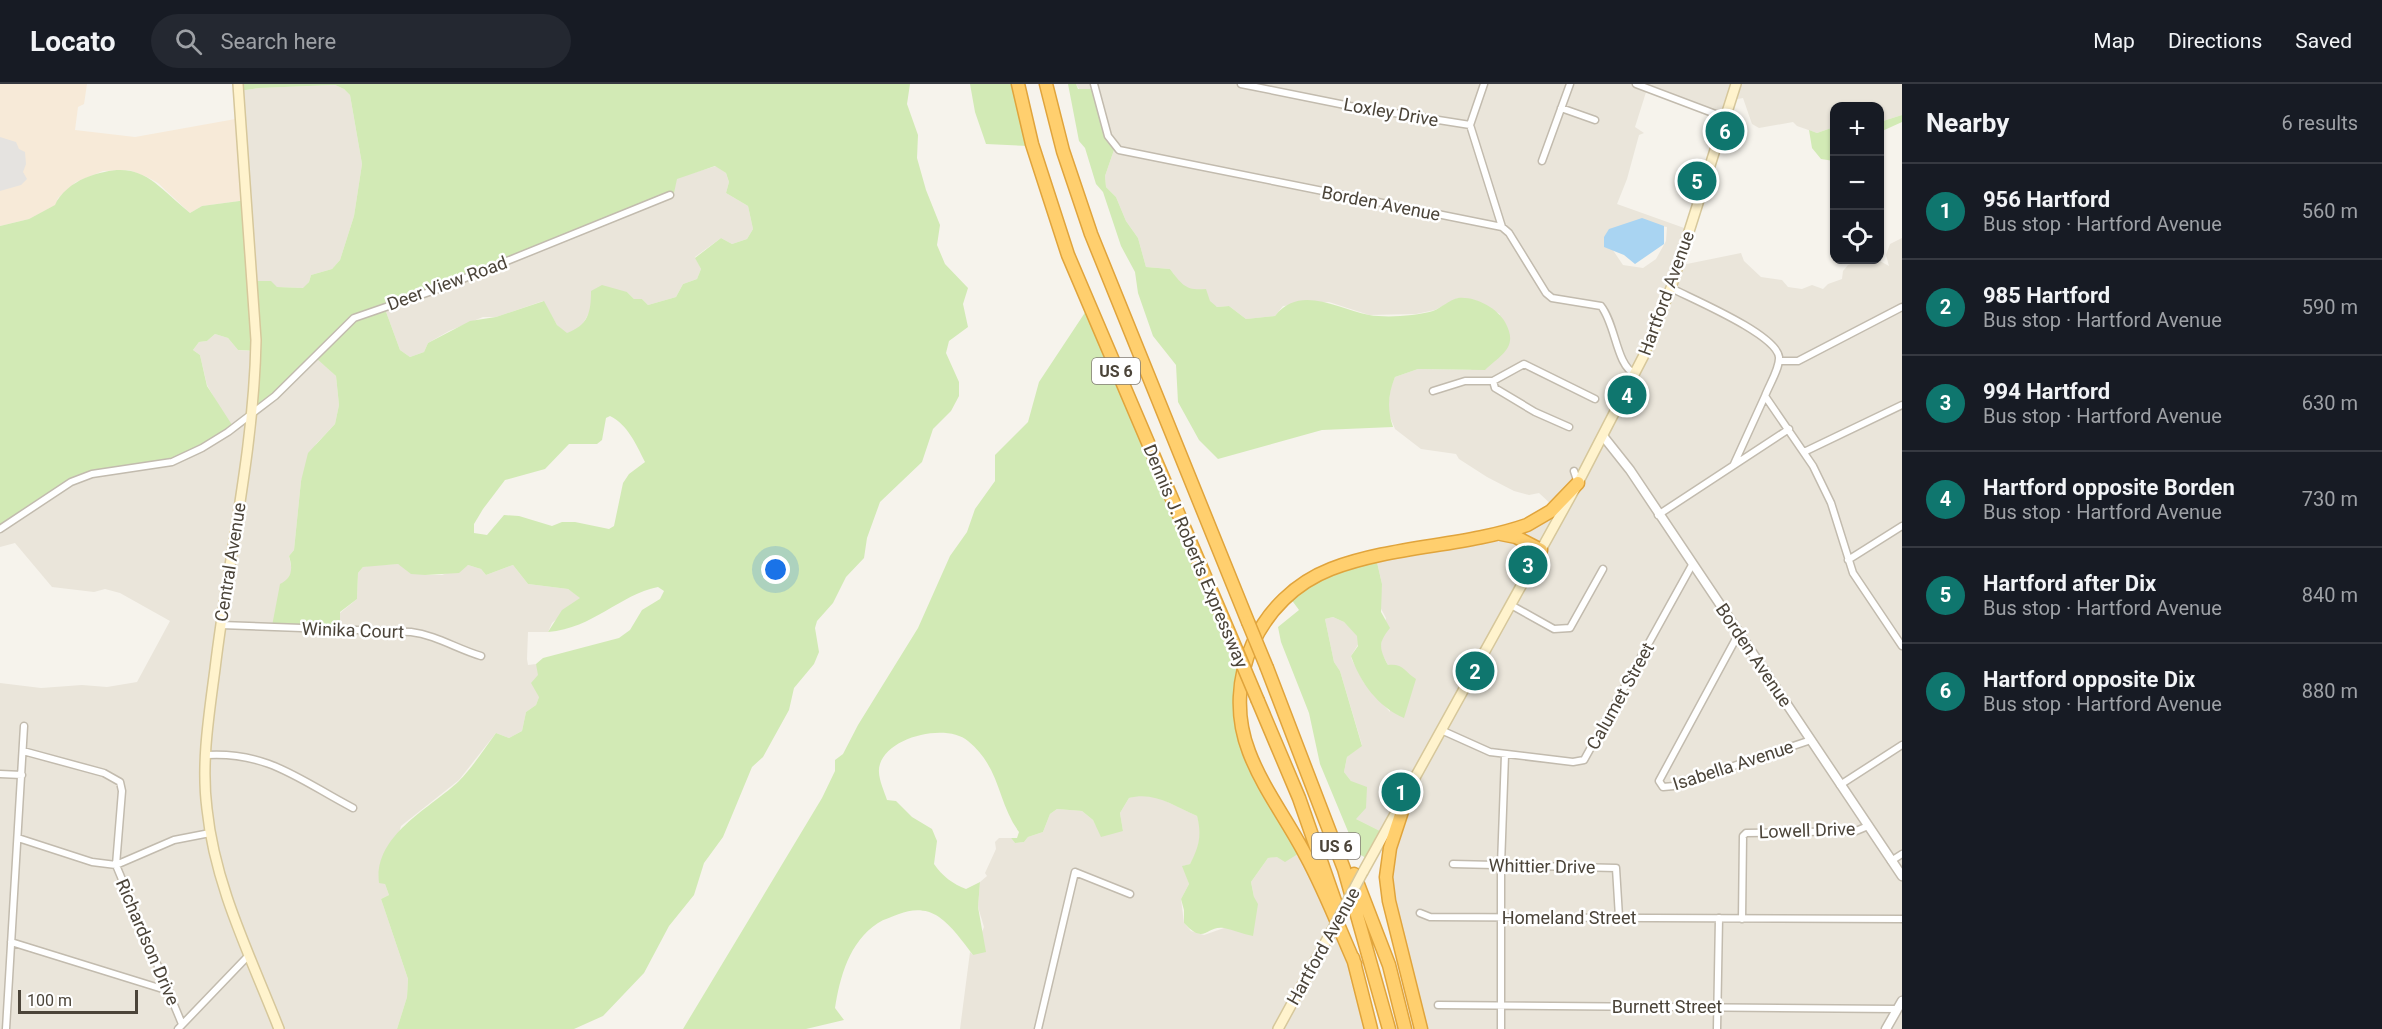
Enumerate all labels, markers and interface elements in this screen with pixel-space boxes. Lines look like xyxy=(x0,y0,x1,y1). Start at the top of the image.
search box xyxy=(151,14,571,68)
text: Locato xyxy=(30,25,115,58)
icon: search xyxy=(172,25,205,58)
text: Search here xyxy=(220,29,336,54)
text: Map xyxy=(2093,29,2135,53)
text: Directions xyxy=(2168,29,2262,53)
text: Saved xyxy=(2295,29,2352,53)
street label: Loxley Drive xyxy=(1342,93,1440,131)
map controls xyxy=(1830,102,1884,264)
button: + xyxy=(1830,102,1884,156)
pin: 6 xyxy=(1706,108,1744,154)
text: Nearby xyxy=(1926,108,2009,138)
text: 6 results xyxy=(2282,111,2358,135)
button: − xyxy=(1830,156,1884,210)
pin: 5 xyxy=(1678,158,1716,204)
street label: Borden Avenue xyxy=(1320,181,1442,225)
text: 956 Hartford xyxy=(1983,187,2110,212)
text: 1 xyxy=(1940,199,1951,223)
text: 560 m xyxy=(2302,199,2358,223)
button: locate xyxy=(1830,210,1884,264)
text: Bus stop · Hartford Avenue xyxy=(1983,212,2222,236)
street label: Hartford Avenue xyxy=(1634,228,1698,358)
street label: Deer View Road xyxy=(384,252,510,314)
text: 985 Hartford xyxy=(1983,283,2110,308)
text: 2 xyxy=(1940,295,1951,319)
text: 590 m xyxy=(2302,295,2358,319)
text: Bus stop · Hartford Avenue xyxy=(1983,308,2222,332)
road number: US 6 xyxy=(1092,358,1140,384)
pin: 4 xyxy=(1608,372,1646,418)
text: 994 Hartford xyxy=(1983,379,2110,404)
text: 3 xyxy=(1940,391,1951,415)
text: 630 m xyxy=(2302,391,2358,415)
text: Bus stop · Hartford Avenue xyxy=(1983,404,2222,428)
street label: Dennis J. Roberts Expressway xyxy=(1139,441,1253,671)
text: Hartford opposite Borden xyxy=(1983,475,2235,500)
text: 4 xyxy=(1940,487,1951,511)
text: 730 m xyxy=(2302,487,2358,511)
text: Bus stop · Hartford Avenue xyxy=(1983,500,2222,524)
street label: Central Avenue xyxy=(210,501,250,623)
pin: 3 xyxy=(1508,542,1547,588)
your location xyxy=(761,555,790,584)
text: Hartford after Dix xyxy=(1983,571,2156,596)
text: 5 xyxy=(1940,583,1951,607)
text: 840 m xyxy=(2302,583,2358,607)
text: Bus stop · Hartford Avenue xyxy=(1983,596,2222,620)
street label: Borden Avenue xyxy=(1712,599,1796,711)
street label: Winika Court xyxy=(301,618,405,642)
street label: Calumet Street xyxy=(1582,639,1658,753)
pin: 2 xyxy=(1456,648,1494,694)
text: Hartford opposite Dix xyxy=(1983,667,2195,692)
text: 6 xyxy=(1940,679,1951,703)
text: 880 m xyxy=(2302,679,2358,703)
text: Bus stop · Hartford Avenue xyxy=(1983,692,2222,716)
street label: Isabella Avenue xyxy=(1670,736,1796,794)
pin: 1 xyxy=(1382,770,1420,814)
street label: Lowell Drive xyxy=(1758,818,1856,842)
road number: US 6 xyxy=(1312,833,1360,859)
street label: Whittier Drive xyxy=(1488,855,1596,877)
street label: Richardson Drive xyxy=(112,876,184,1008)
street label: Hartford Avenue xyxy=(1282,884,1364,1008)
street label: Homeland Street xyxy=(1502,907,1636,928)
scale bar xyxy=(18,987,138,1014)
text: 100 m xyxy=(27,991,72,1010)
street label: Burnett Street xyxy=(1612,996,1722,1017)

